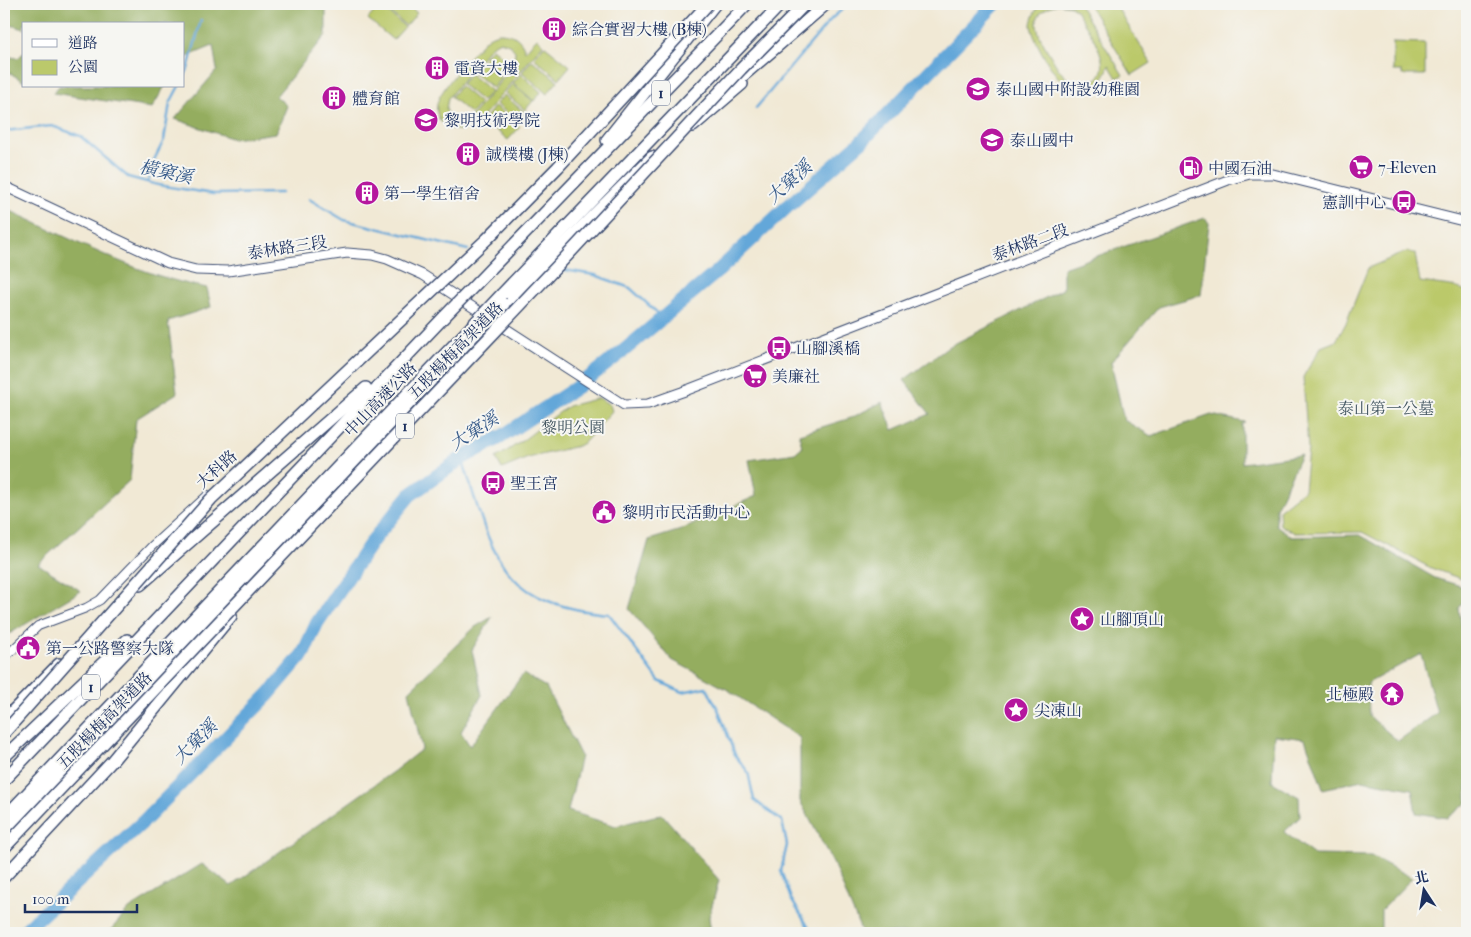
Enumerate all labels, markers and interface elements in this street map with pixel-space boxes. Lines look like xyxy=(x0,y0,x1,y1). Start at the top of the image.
building icon: 綜合實習大樓 (B棟) xyxy=(541,16,567,42)
place label: 綜合實習大樓 (B棟) xyxy=(572,20,707,39)
legend xyxy=(22,22,185,88)
text: 道路 xyxy=(68,34,98,52)
building icon: 電資大樓 xyxy=(424,55,450,81)
text: 公園 xyxy=(68,58,98,76)
place label: 電資大樓 xyxy=(454,59,518,78)
school or university icon: 泰山國中附設幼稚園 xyxy=(965,76,991,102)
road number: 1 xyxy=(652,80,670,106)
place label: 泰山國中附設幼稚園 xyxy=(996,80,1140,99)
building icon: 體育館 xyxy=(321,85,347,111)
place label: 體育館 xyxy=(352,89,400,108)
school or university icon: 黎明技術學院 xyxy=(413,107,439,133)
place label: 黎明技術學院 xyxy=(444,111,540,130)
school or university icon: 泰山國中 xyxy=(979,127,1005,153)
place label: 泰山國中 xyxy=(1010,131,1074,150)
building icon: 誠樸樓 (J棟) xyxy=(455,141,481,167)
place label: 誠樸樓 (J棟) xyxy=(486,145,568,164)
supermarket icon: 7-Eleven xyxy=(1348,154,1374,180)
water label: 大窠溪 xyxy=(762,155,818,208)
fuel station icon: 中國石油 xyxy=(1178,155,1204,181)
water label: 橫窠溪 xyxy=(137,157,196,189)
place label: 7-Eleven xyxy=(1378,158,1437,177)
place label: 中國石油 xyxy=(1208,159,1272,178)
building icon: 第一學生宿舍 xyxy=(354,180,380,206)
place label: 第一學生宿舍 xyxy=(384,184,480,203)
bus stop icon: 憲訓中心 xyxy=(1391,189,1417,215)
place label: 憲訓中心 xyxy=(1322,193,1386,212)
street label: 泰林路二段 xyxy=(989,220,1071,265)
street label: 泰林路三段 xyxy=(246,232,328,263)
street label: 五股楊梅高架道路 xyxy=(404,298,507,403)
bus stop icon: 山腳溪橋 xyxy=(766,335,792,361)
place label: 山腳溪橋 xyxy=(796,339,860,358)
street label: 中山高速公路 xyxy=(340,358,421,440)
supermarket icon: 美廉社 xyxy=(742,363,768,389)
place label: 美廉社 xyxy=(772,367,820,386)
park label: 泰山第一公墓 xyxy=(1338,399,1434,418)
water label: 大窠溪 xyxy=(446,407,504,455)
road number: 1 xyxy=(396,414,414,438)
park label: 黎明公園 xyxy=(541,418,605,437)
street label: 大科路 xyxy=(192,446,241,492)
bus stop icon: 聖王宮 xyxy=(480,470,506,496)
place label: 聖王宮 xyxy=(510,474,558,493)
public building icon: 黎明市民活動中心 xyxy=(591,499,617,525)
place label: 黎明市民活動中心 xyxy=(622,503,750,522)
place icon: 山腳頂山 xyxy=(1069,606,1095,632)
place label: 山腳頂山 xyxy=(1100,610,1164,629)
public building icon: 第一公路警察大隊 xyxy=(15,635,41,661)
place label: 第一公路警察大隊 xyxy=(46,639,174,658)
street label: 五股楊梅高架道路 xyxy=(53,668,156,773)
road number: 1 xyxy=(82,674,100,700)
temple icon: 北極殿 xyxy=(1379,681,1405,707)
place label: 北極殿 xyxy=(1326,685,1374,704)
place icon: 尖凍山 xyxy=(1003,697,1029,723)
place label: 尖凍山 xyxy=(1034,701,1082,720)
water label: 大窠溪 xyxy=(169,714,223,769)
north arrow xyxy=(1398,864,1448,914)
text: 北 xyxy=(1413,868,1430,888)
scale bar xyxy=(25,882,138,914)
text: 100 m xyxy=(32,890,70,908)

